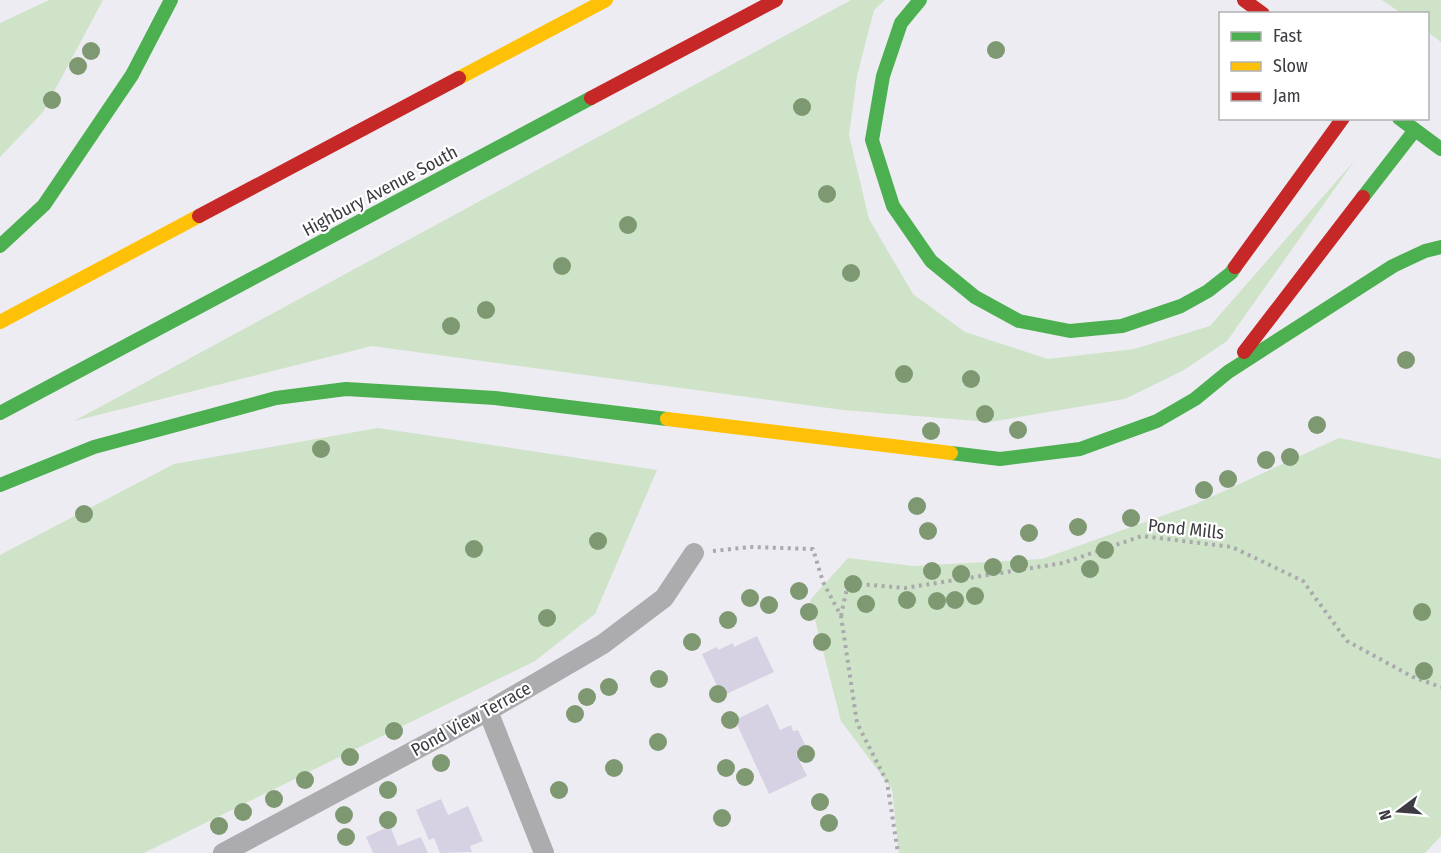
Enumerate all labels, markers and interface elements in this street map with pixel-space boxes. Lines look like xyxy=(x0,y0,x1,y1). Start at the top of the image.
legend xyxy=(1219,12,1429,120)
text: Fast xyxy=(1273,25,1302,47)
text: Slow xyxy=(1273,55,1308,77)
text: Jam xyxy=(1273,85,1301,107)
street label: Highbury Avenue South xyxy=(299,141,461,241)
street label: Pond Mills xyxy=(1147,514,1225,544)
street label: Pond View Terrace xyxy=(407,677,535,761)
north arrow xyxy=(1369,781,1429,841)
text: N xyxy=(1375,808,1396,822)

